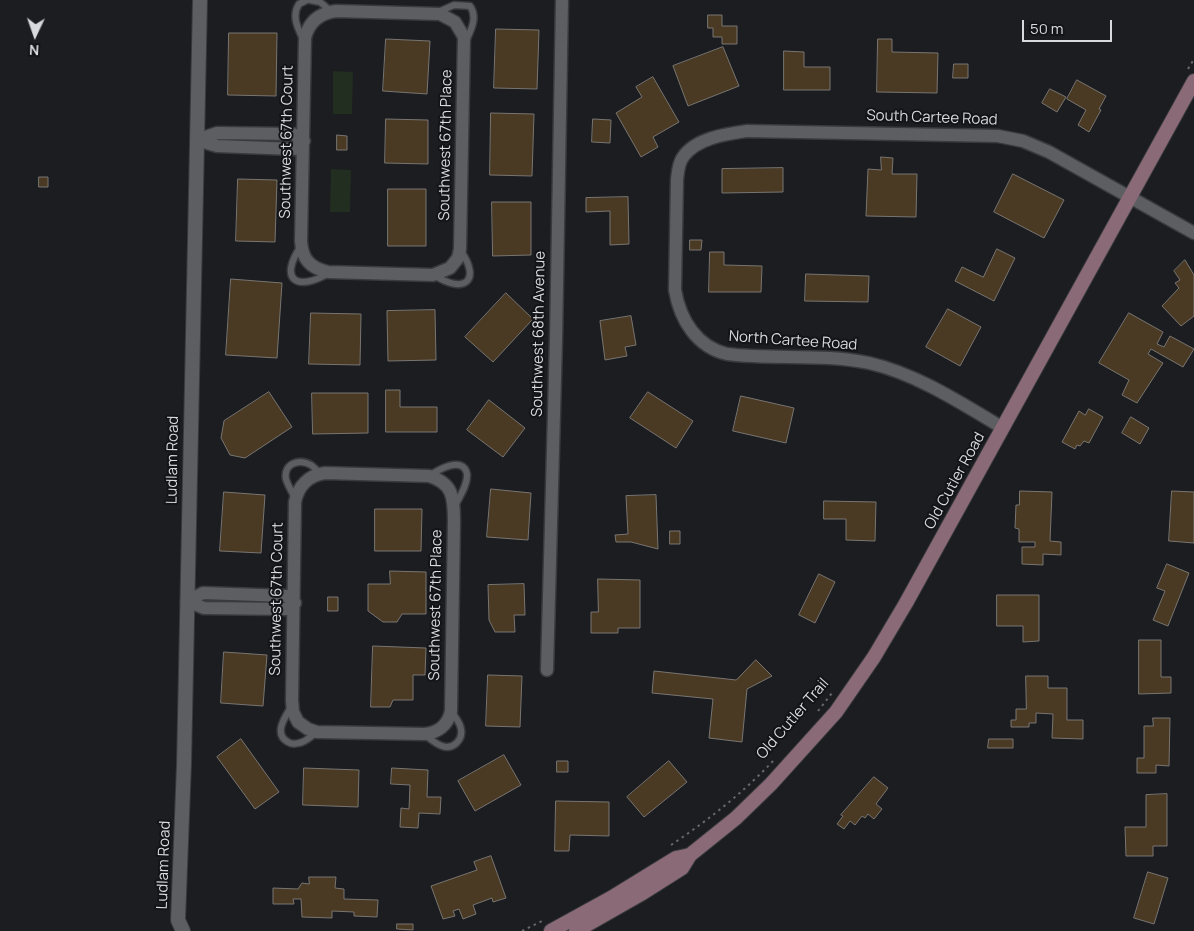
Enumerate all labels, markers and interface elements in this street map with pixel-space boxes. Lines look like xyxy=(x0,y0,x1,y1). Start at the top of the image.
north arrow xyxy=(10,10,60,60)
scale bar xyxy=(1024,10,1114,42)
text: 50 m xyxy=(1030,18,1064,39)
text: N xyxy=(29,41,40,60)
street label: Southwest 67th Court xyxy=(277,65,297,219)
street label: Southwest 67th Place xyxy=(436,69,456,221)
street label: South Cartee Road xyxy=(866,107,998,129)
street label: Southwest 68th Avenue xyxy=(529,251,549,417)
street label: North Cartee Road xyxy=(728,328,858,354)
street label: Ludlam Road xyxy=(163,416,183,504)
street label: Old Cutler Road xyxy=(921,429,989,533)
street label: Southwest 67th Court xyxy=(267,522,287,676)
street label: Southwest 67th Place xyxy=(426,529,446,681)
street label: Old Cutler Trail xyxy=(753,675,833,763)
street label: Ludlam Road xyxy=(153,820,175,910)

